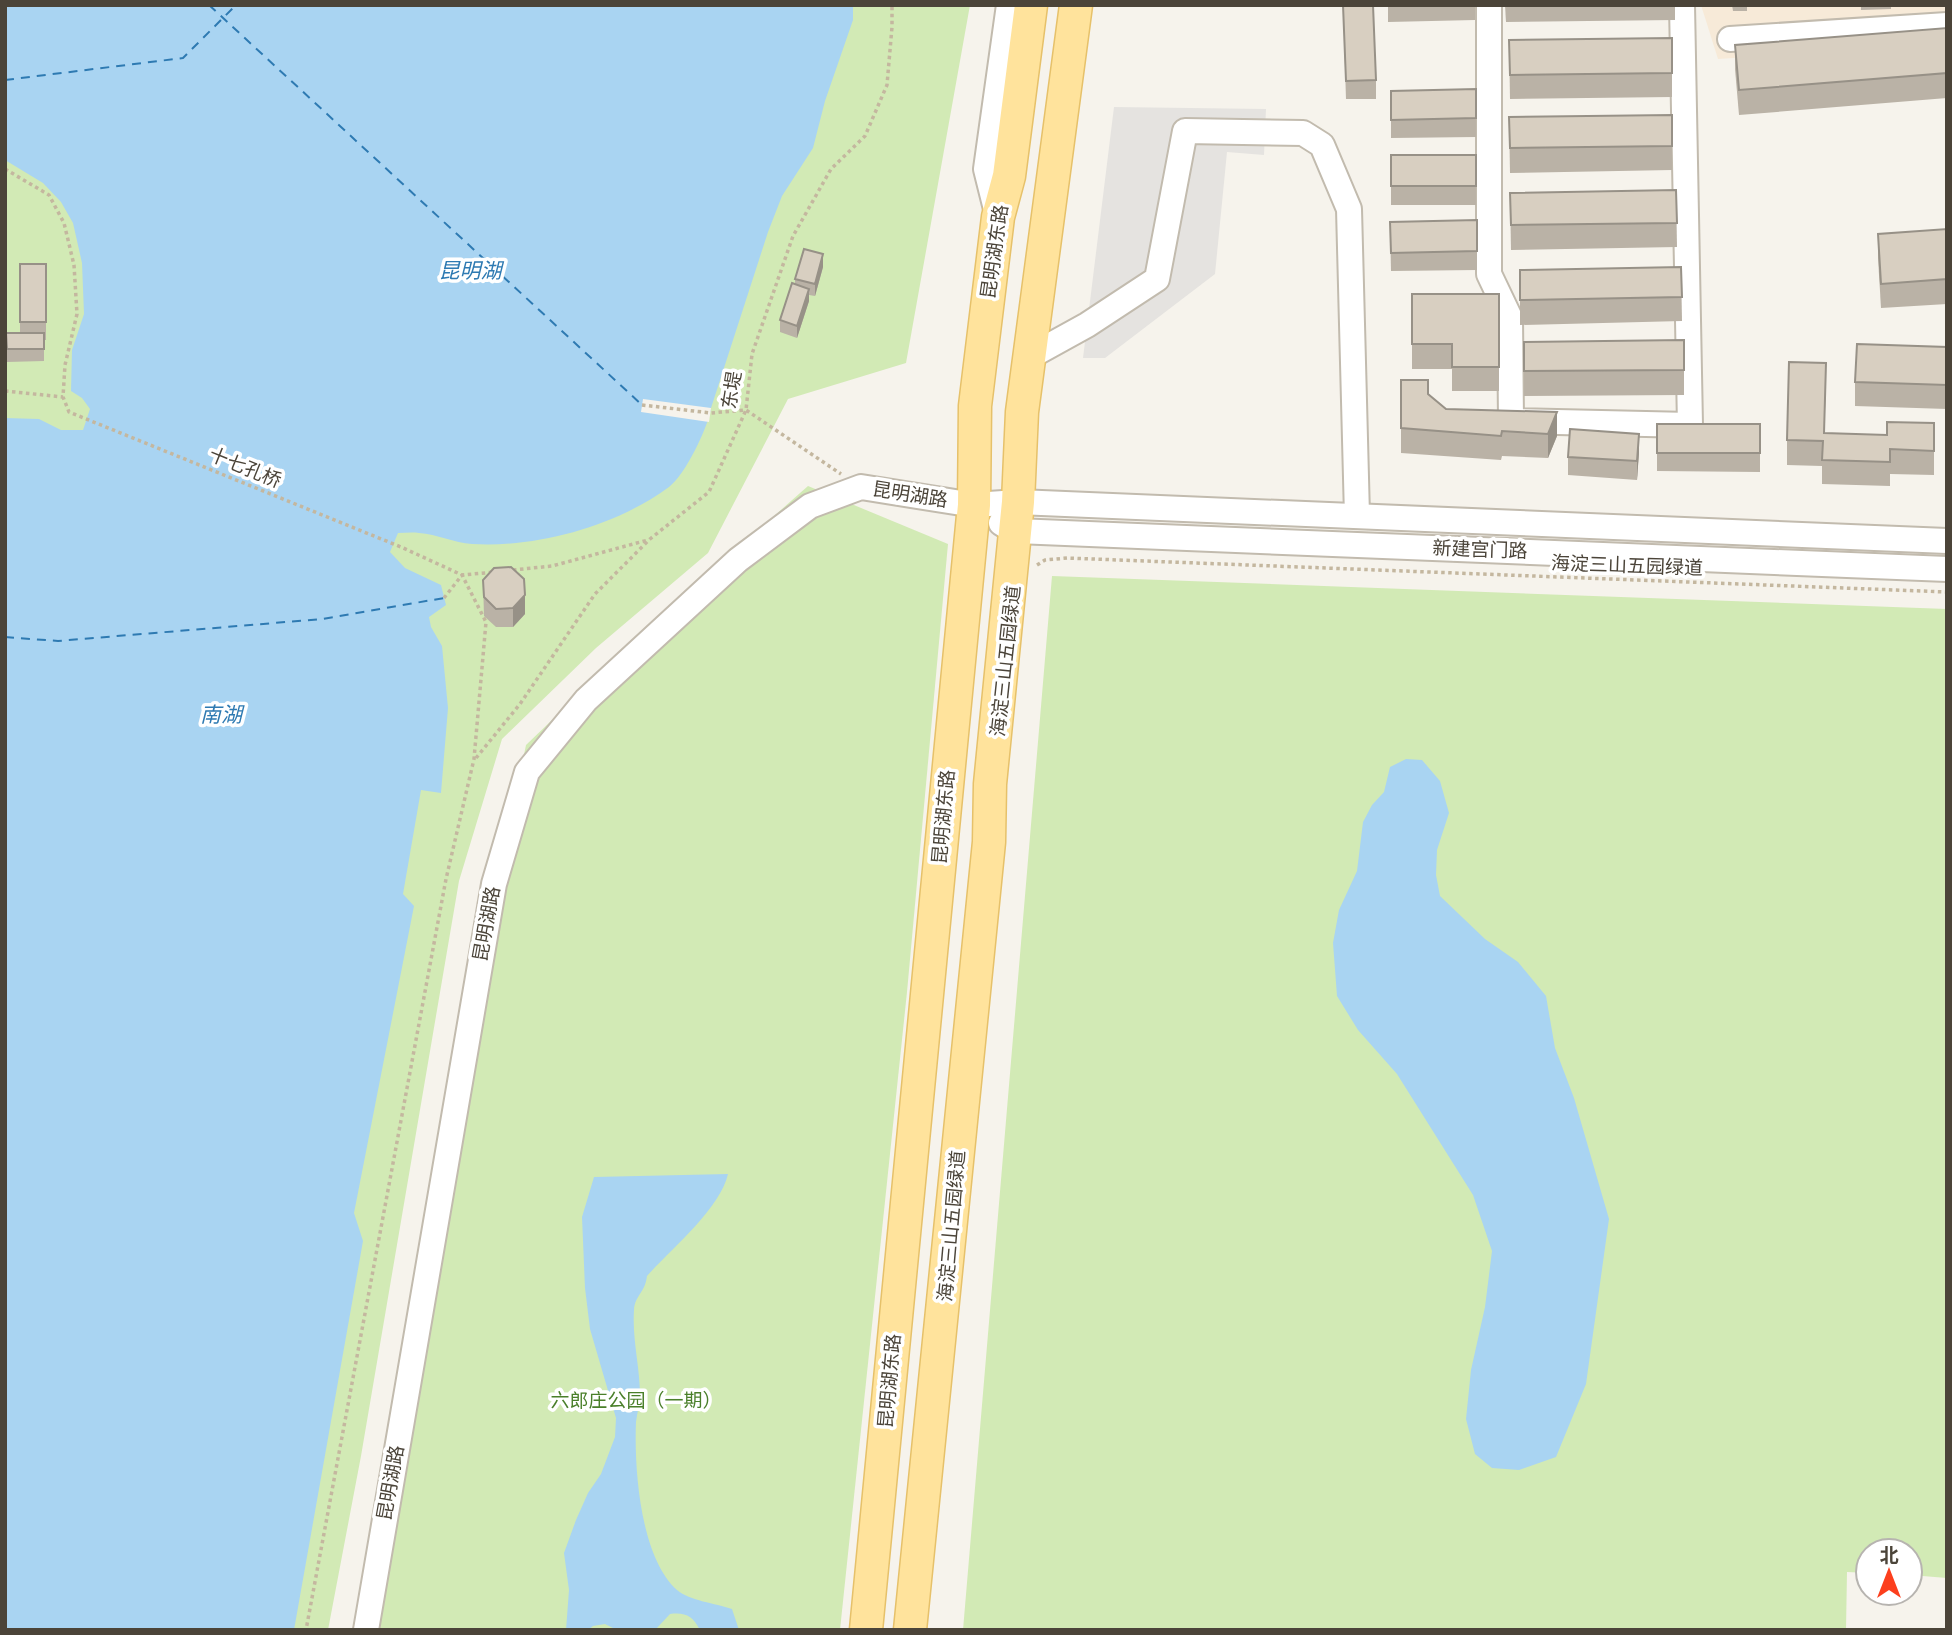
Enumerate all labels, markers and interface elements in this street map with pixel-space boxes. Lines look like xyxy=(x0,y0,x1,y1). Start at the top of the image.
street label: 昆明湖东路 xyxy=(977,203,1013,301)
water label: 昆明湖 xyxy=(439,259,504,284)
street label: 东堤 xyxy=(718,370,746,410)
street label: 十七孔桥 xyxy=(206,444,284,492)
street label: 昆明湖路 xyxy=(871,478,949,512)
street label: 新建宫门路 xyxy=(1432,537,1528,563)
street label: 海淀三山五园绿道 xyxy=(1551,552,1703,580)
street label: 海淀三山五园绿道 xyxy=(987,584,1025,738)
water label: 南湖 xyxy=(200,703,245,728)
street label: 昆明湖东路 xyxy=(929,769,959,865)
street label: 昆明湖路 xyxy=(470,885,504,963)
street label: 海淀三山五园绿道 xyxy=(934,1149,970,1303)
street label: 昆明湖东路 xyxy=(875,1333,905,1429)
park label: 六郎庄公园（一期） xyxy=(550,1390,722,1412)
street label: 昆明湖路 xyxy=(374,1444,408,1522)
north arrow xyxy=(1854,1537,1924,1607)
text: 北 xyxy=(1879,1545,1899,1567)

